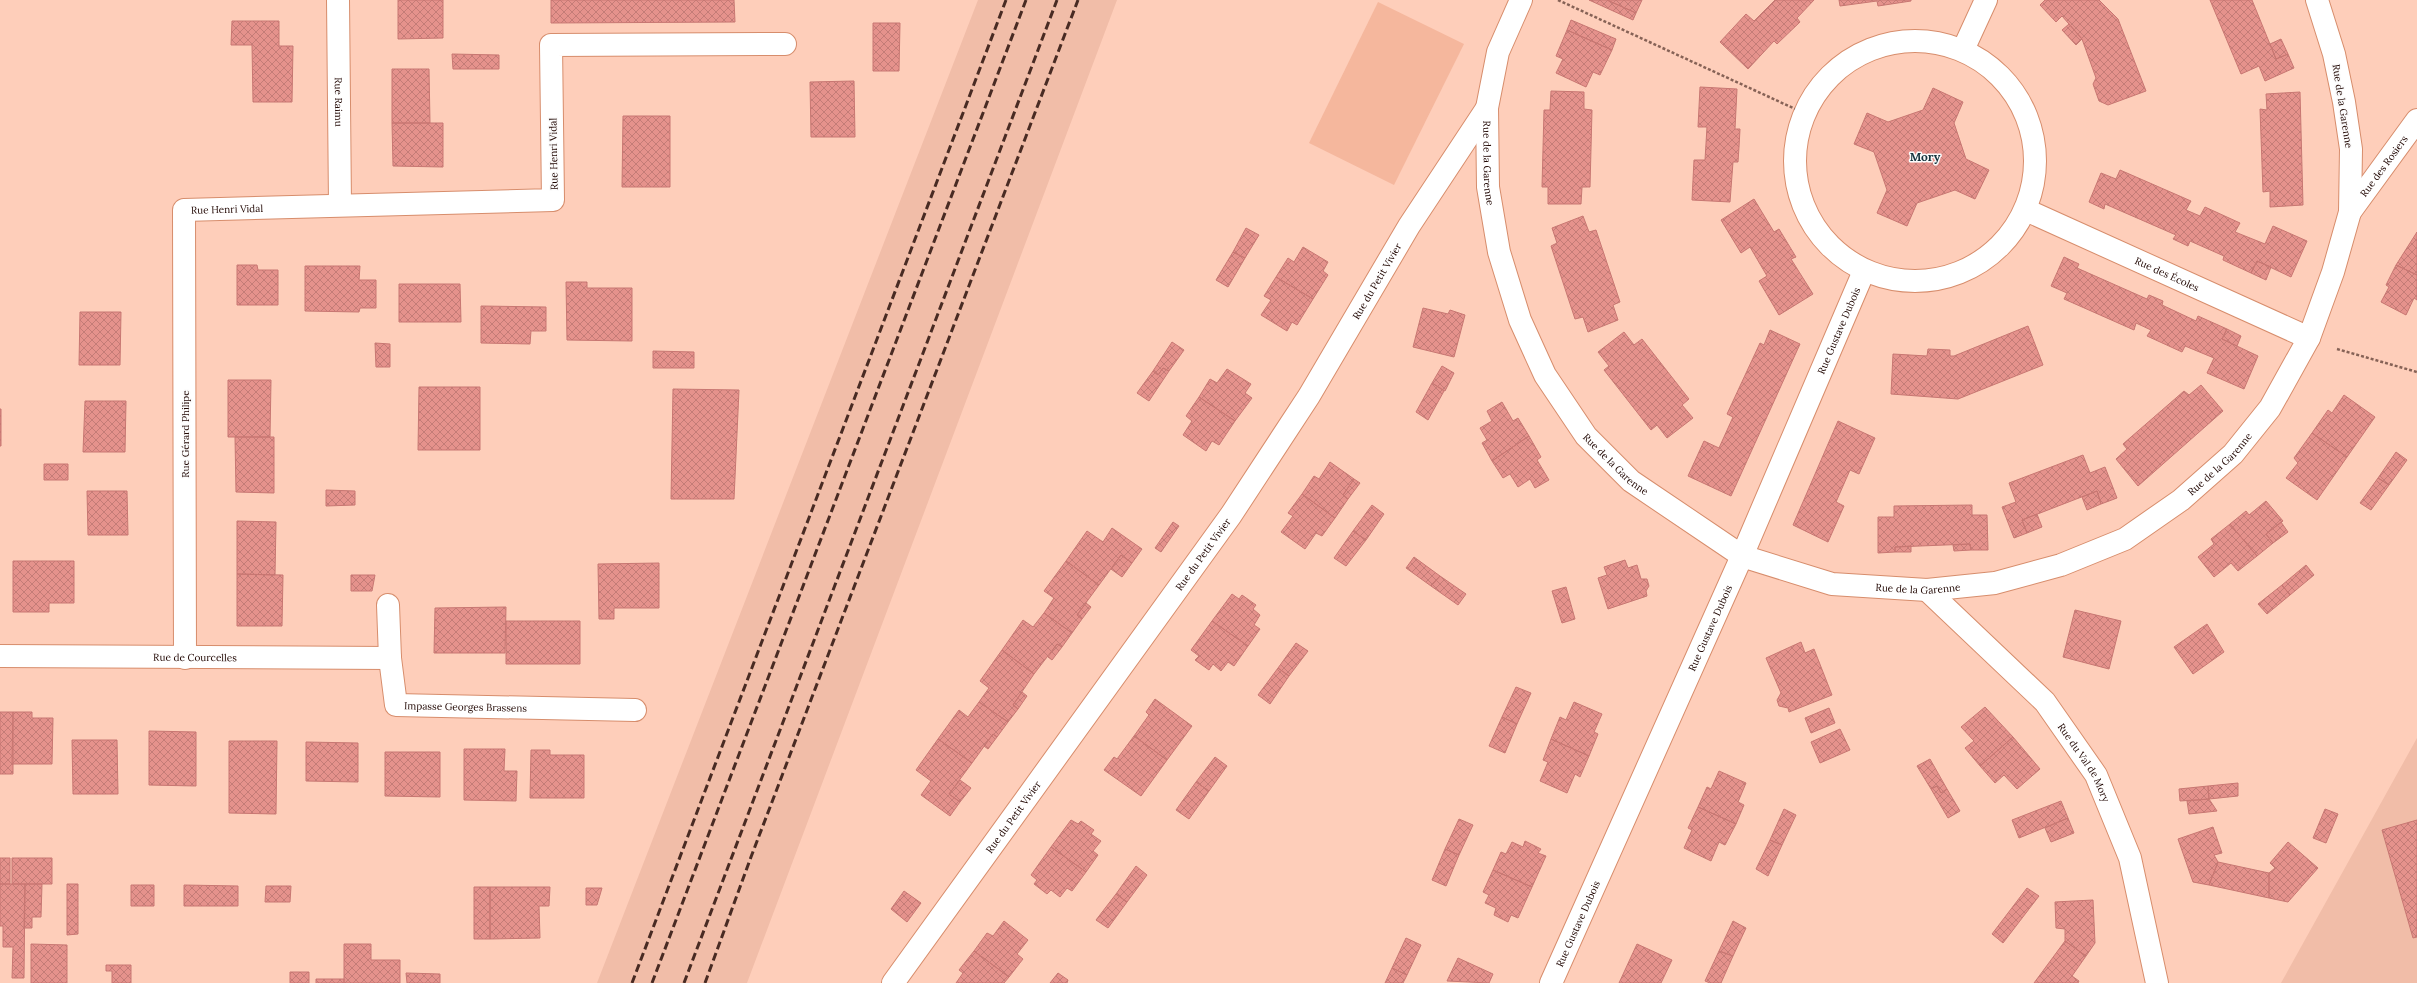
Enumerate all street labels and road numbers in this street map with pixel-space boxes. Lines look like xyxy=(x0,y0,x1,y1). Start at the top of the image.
street label: Rue de la Garenne xyxy=(2329,63,2356,150)
street label: Rue Raimu xyxy=(332,77,345,127)
street label: Rue Henri Vidal xyxy=(546,118,561,190)
street label: Rue de la Garenne xyxy=(1480,121,1497,207)
street label: Rue des Rosiers xyxy=(2357,133,2411,200)
street label: Rue Henri Vidal xyxy=(191,202,264,217)
street label: Rue du Petit Vivier xyxy=(1350,240,1405,322)
street label: Rue des Écoles xyxy=(2133,254,2202,295)
street label: Rue Gustave Dubois xyxy=(1815,285,1863,376)
street label: Rue Gérard Philipe xyxy=(179,390,192,478)
street label: Rue de la Garenne xyxy=(2185,430,2255,498)
street label: Rue de la Garenne xyxy=(1580,431,1651,498)
street label: Rue du Petit Vivier xyxy=(1173,515,1234,593)
street label: Rue de la Garenne xyxy=(1875,581,1962,597)
street label: Rue Gustave Dubois xyxy=(1685,583,1735,673)
street label: Rue de Courcelles xyxy=(153,651,237,664)
street label: Impasse Georges Brassens xyxy=(404,699,528,715)
street label: Rue du Val de Mory xyxy=(2055,721,2113,805)
street label: Rue du Petit Vivier xyxy=(983,778,1044,856)
street label: Rue Gustave Dubois xyxy=(1553,878,1603,969)

